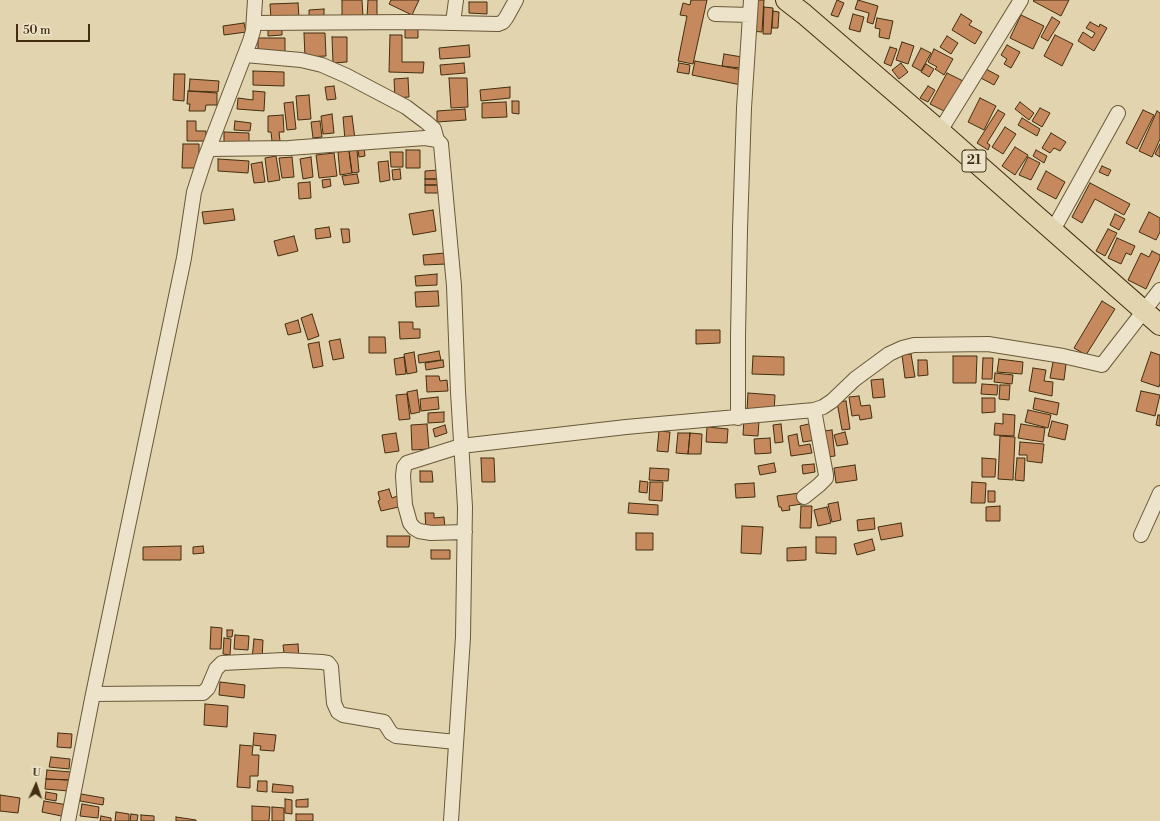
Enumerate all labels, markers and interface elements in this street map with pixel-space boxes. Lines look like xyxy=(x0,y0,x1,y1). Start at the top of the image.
scale bar xyxy=(18,16,92,42)
text: 50 m xyxy=(23,23,51,38)
road number: 21 xyxy=(962,150,986,172)
north arrow xyxy=(16,765,56,805)
text: U xyxy=(32,766,41,780)

